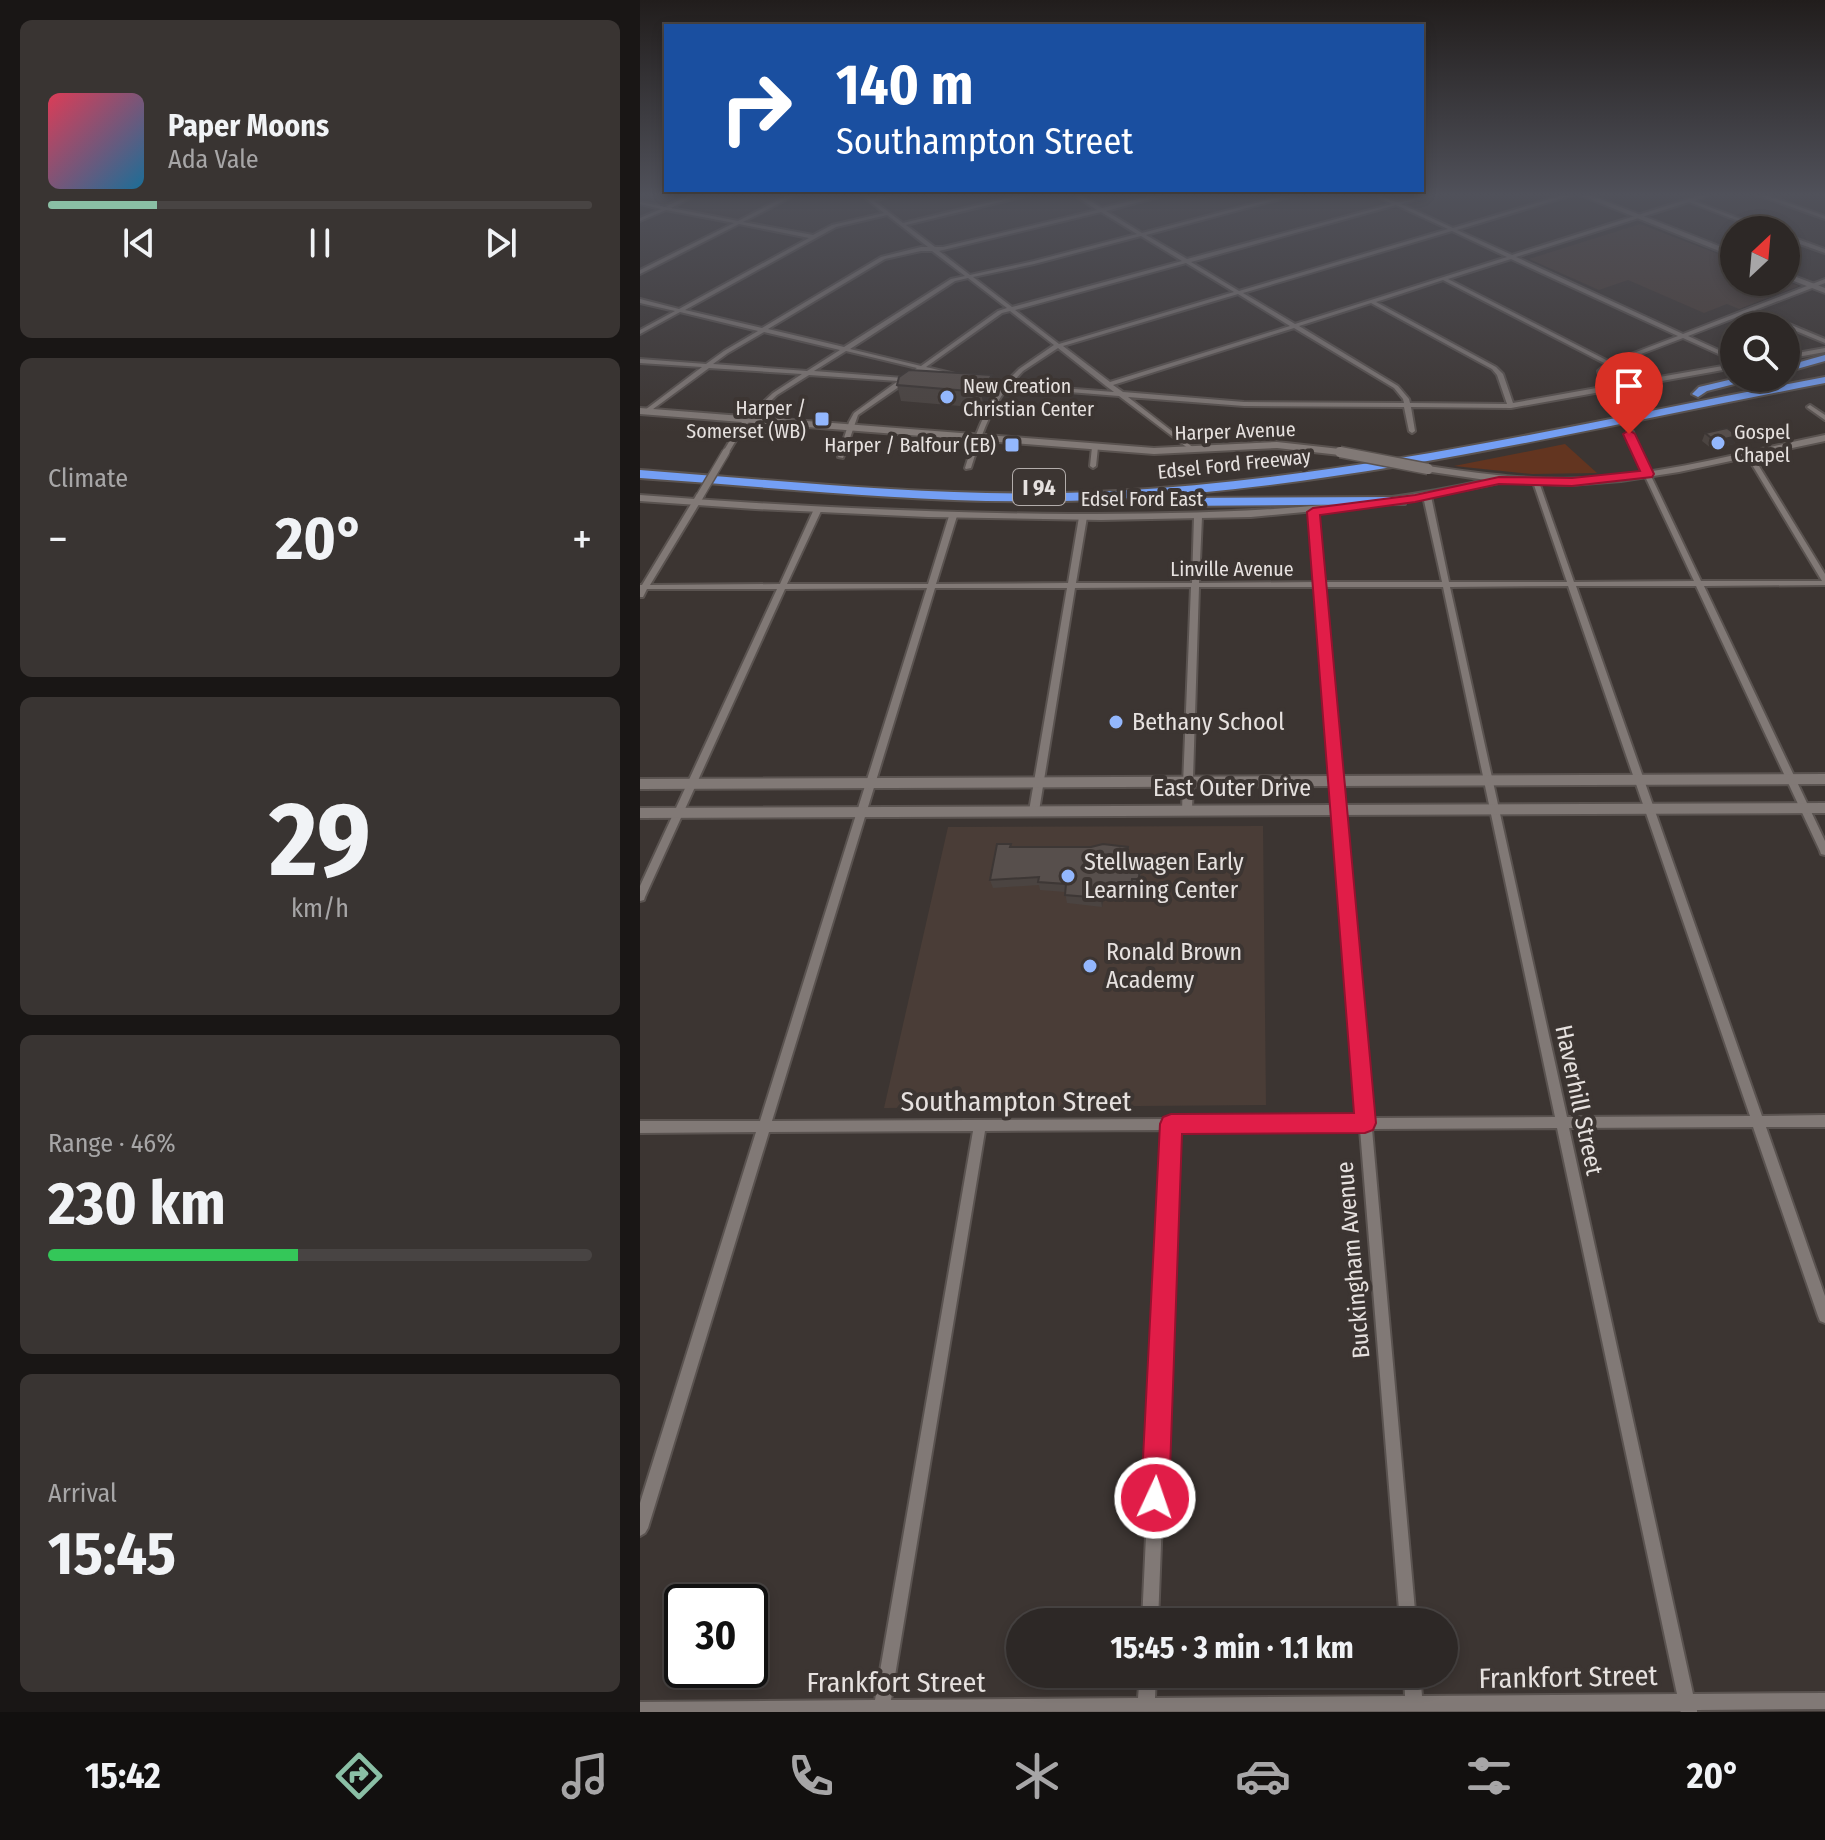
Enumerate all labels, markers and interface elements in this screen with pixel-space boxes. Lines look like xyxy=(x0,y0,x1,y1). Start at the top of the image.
text: 140 m xyxy=(836,52,973,119)
icon: right xyxy=(704,56,808,160)
text: Paper Moons xyxy=(168,108,329,144)
text: Southampton Street xyxy=(836,120,1133,164)
text: Ada Vale xyxy=(168,144,259,175)
north arrow xyxy=(1720,216,1800,296)
map controls xyxy=(1720,216,1800,392)
icon: previous xyxy=(117,221,161,265)
icon: pause xyxy=(298,221,342,265)
icon: next xyxy=(479,221,523,265)
button: search xyxy=(1720,312,1800,392)
pin xyxy=(1595,352,1663,434)
icon: arrive xyxy=(1607,364,1651,408)
place label: New Creation Christian Center xyxy=(963,374,1094,421)
marker: New Creation Christian Center xyxy=(938,388,956,406)
place label: Harper / Somerset (WB) xyxy=(686,396,806,443)
marker: Harper / Somerset (WB) xyxy=(813,410,831,428)
street label: Harper Avenue xyxy=(1174,417,1296,445)
place label: Gospel Chapel xyxy=(1734,420,1790,467)
place label: Harper / Balfour (EB) xyxy=(824,433,996,457)
marker: Gospel Chapel xyxy=(1709,434,1727,452)
marker: Harper / Balfour (EB) xyxy=(1003,436,1021,454)
street label: Edsel Ford Freeway xyxy=(1156,444,1312,484)
text: Climate xyxy=(48,463,128,494)
road number: I 94 xyxy=(1013,469,1065,505)
street label: Edsel Ford East xyxy=(1081,487,1204,511)
text: 20° xyxy=(276,503,364,575)
text: − xyxy=(48,513,68,566)
text: + xyxy=(572,513,592,566)
street label: Linville Avenue xyxy=(1170,557,1294,581)
place label: Bethany School xyxy=(1132,708,1284,736)
marker: Bethany School xyxy=(1107,713,1125,731)
street label: East Outer Drive xyxy=(1153,774,1311,802)
text: 29 xyxy=(269,778,371,903)
place label: Stellwagen Early Learning Center xyxy=(1084,848,1244,904)
marker: Stellwagen Early Learning Center xyxy=(1059,867,1077,885)
text: km/h xyxy=(291,893,349,924)
place label: Ronald Brown Academy xyxy=(1106,938,1242,994)
marker: Ronald Brown Academy xyxy=(1081,957,1099,975)
street label: Haverhill Street xyxy=(1549,1022,1609,1178)
street label: Southampton Street xyxy=(901,1085,1132,1118)
text: Range · 46% xyxy=(48,1128,176,1159)
street label: Buckingham Avenue xyxy=(1330,1160,1376,1360)
text: 230 km xyxy=(48,1168,226,1240)
position arrow xyxy=(1113,1456,1197,1540)
text: Arrival xyxy=(48,1478,117,1509)
text: 15:45 xyxy=(48,1518,176,1590)
speed limit sign: 30 xyxy=(664,1584,768,1688)
text: 15:45 · 3 min · 1.1 km xyxy=(1110,1630,1354,1666)
street label: Frankfort Street xyxy=(1478,1659,1659,1695)
street label: Frankfort Street xyxy=(806,1666,986,1699)
icon: directions xyxy=(331,1748,387,1804)
icon: music xyxy=(557,1748,613,1804)
icon: phone xyxy=(783,1748,839,1804)
icon: climate xyxy=(1009,1748,1065,1804)
icon: car xyxy=(1235,1748,1291,1804)
icon: filters xyxy=(1461,1748,1517,1804)
text: 15:42 xyxy=(85,1754,161,1798)
text: 20° xyxy=(1687,1754,1740,1798)

